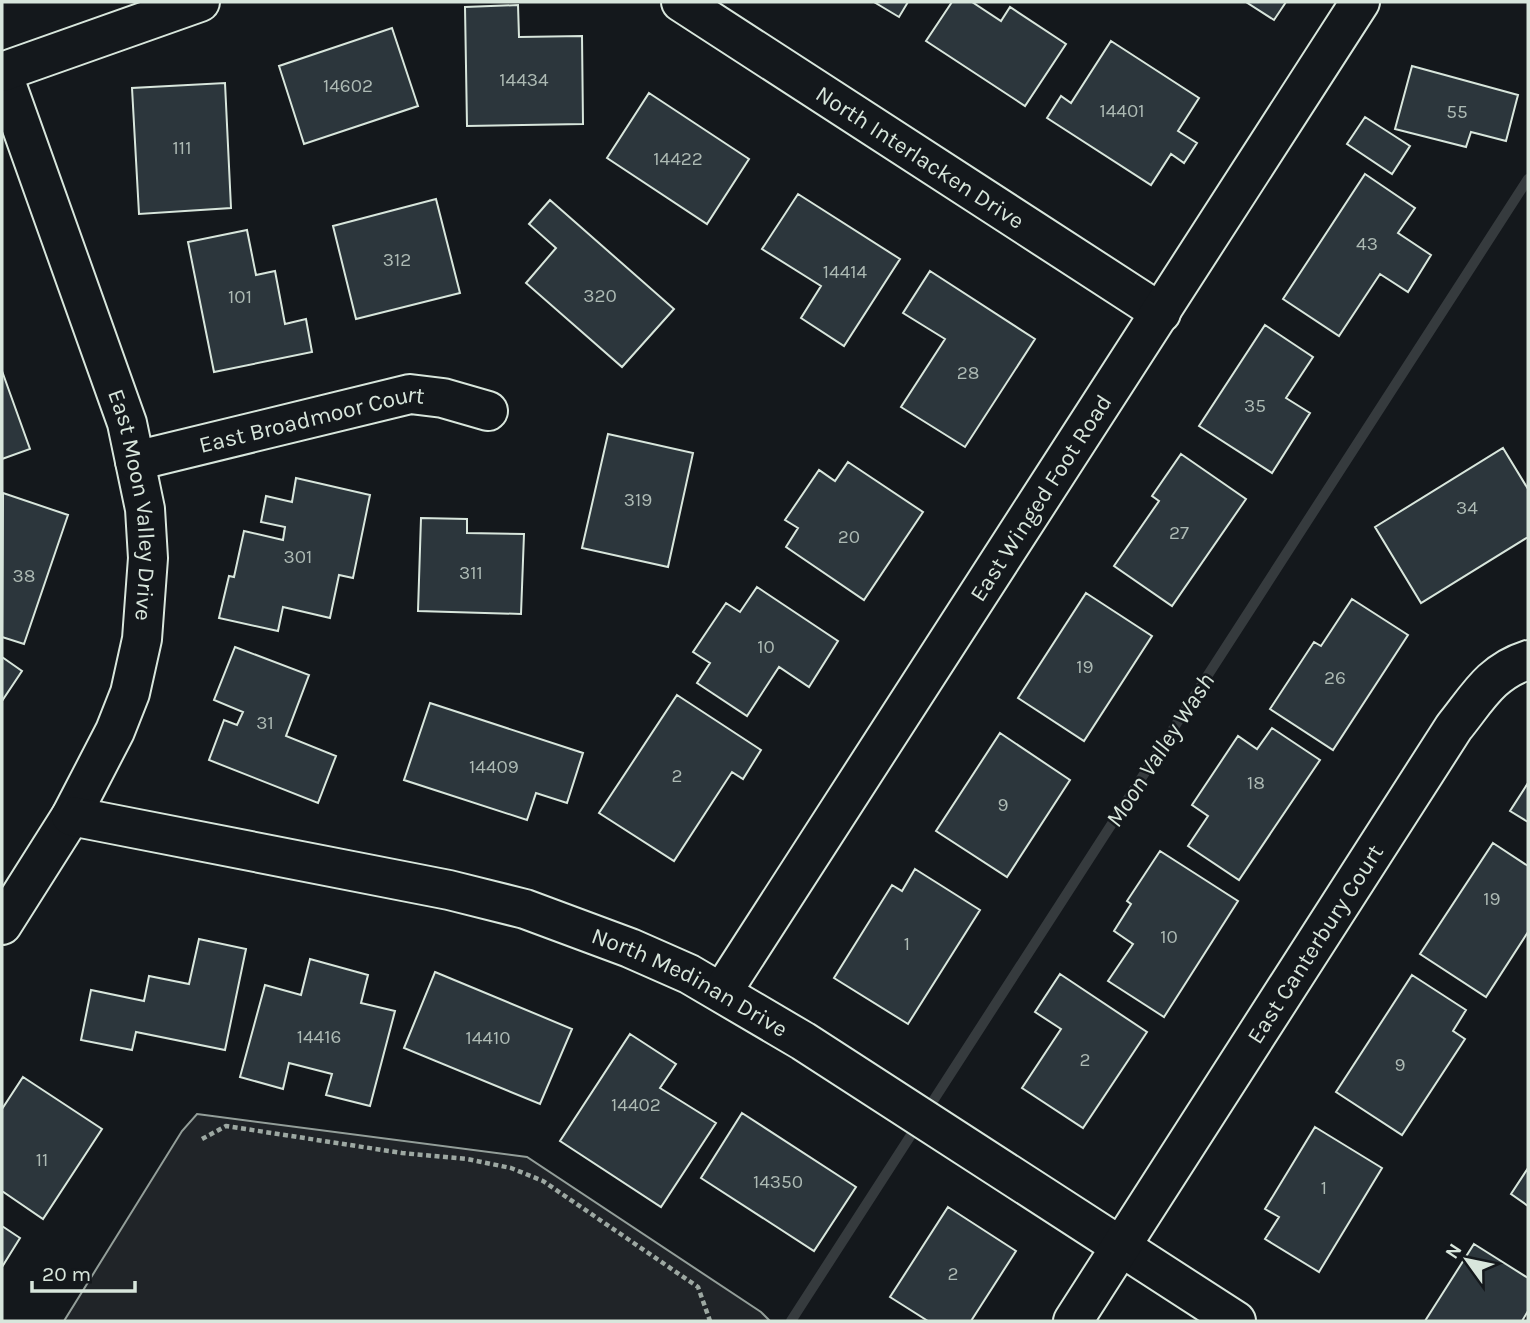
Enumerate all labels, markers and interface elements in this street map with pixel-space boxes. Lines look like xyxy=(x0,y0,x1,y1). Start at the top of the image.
house number: 14434 xyxy=(499,69,549,91)
house number: 14602 xyxy=(323,75,373,97)
street label: North Interlacken Drive xyxy=(811,80,1029,234)
house number: 14401 xyxy=(1099,100,1145,122)
house number: 55 xyxy=(1446,101,1468,123)
house number: 111 xyxy=(173,137,191,159)
house number: 14422 xyxy=(653,148,703,170)
house number: 43 xyxy=(1356,233,1378,255)
house number: 312 xyxy=(383,249,411,271)
house number: 14414 xyxy=(823,261,868,283)
house number: 320 xyxy=(583,285,617,307)
house number: 101 xyxy=(228,286,252,308)
house number: 28 xyxy=(957,362,979,384)
street label: East Broadmoor Court xyxy=(196,380,427,458)
street label: East Moon Valley Drive xyxy=(102,385,162,622)
street label: East Winged Foot Road xyxy=(964,389,1117,606)
house number: 35 xyxy=(1244,395,1266,417)
house number: 319 xyxy=(624,489,652,511)
house number: 34 xyxy=(1456,497,1478,519)
house number: 27 xyxy=(1169,522,1189,544)
house number: 20 xyxy=(838,526,860,548)
house number: 301 xyxy=(284,546,312,568)
house number: 311 xyxy=(459,562,483,584)
house number: 38 xyxy=(13,565,35,587)
house number: 10 xyxy=(757,636,775,658)
house number: 19 xyxy=(1076,656,1094,678)
house number: 26 xyxy=(1324,667,1346,689)
water label: Moon Valley Wash xyxy=(1100,668,1220,832)
house number: 31 xyxy=(256,712,274,734)
house number: 14409 xyxy=(469,756,519,778)
house number: 2 xyxy=(671,765,683,787)
house number: 18 xyxy=(1247,772,1265,794)
house number: 9 xyxy=(997,794,1009,816)
street label: East Canterbury Court xyxy=(1241,839,1389,1048)
house number: 19 xyxy=(1483,888,1501,910)
street label: North Medinan Drive xyxy=(588,922,792,1042)
house number: 10 xyxy=(1160,926,1178,948)
house number: 1 xyxy=(904,933,910,955)
house number: 14416 xyxy=(297,1026,341,1048)
house number: 14410 xyxy=(465,1027,511,1049)
house number: 2 xyxy=(1079,1049,1091,1071)
house number: 9 xyxy=(1394,1054,1406,1076)
house number: 14402 xyxy=(611,1094,661,1116)
house number: 11 xyxy=(36,1149,48,1171)
house number: 14350 xyxy=(753,1171,803,1193)
house number: 1 xyxy=(1321,1177,1327,1199)
north arrow xyxy=(1432,1225,1502,1295)
text: N xyxy=(1441,1240,1467,1263)
scale bar xyxy=(32,1250,135,1294)
text: 20 m xyxy=(42,1262,91,1286)
house number: 2 xyxy=(947,1263,959,1285)

